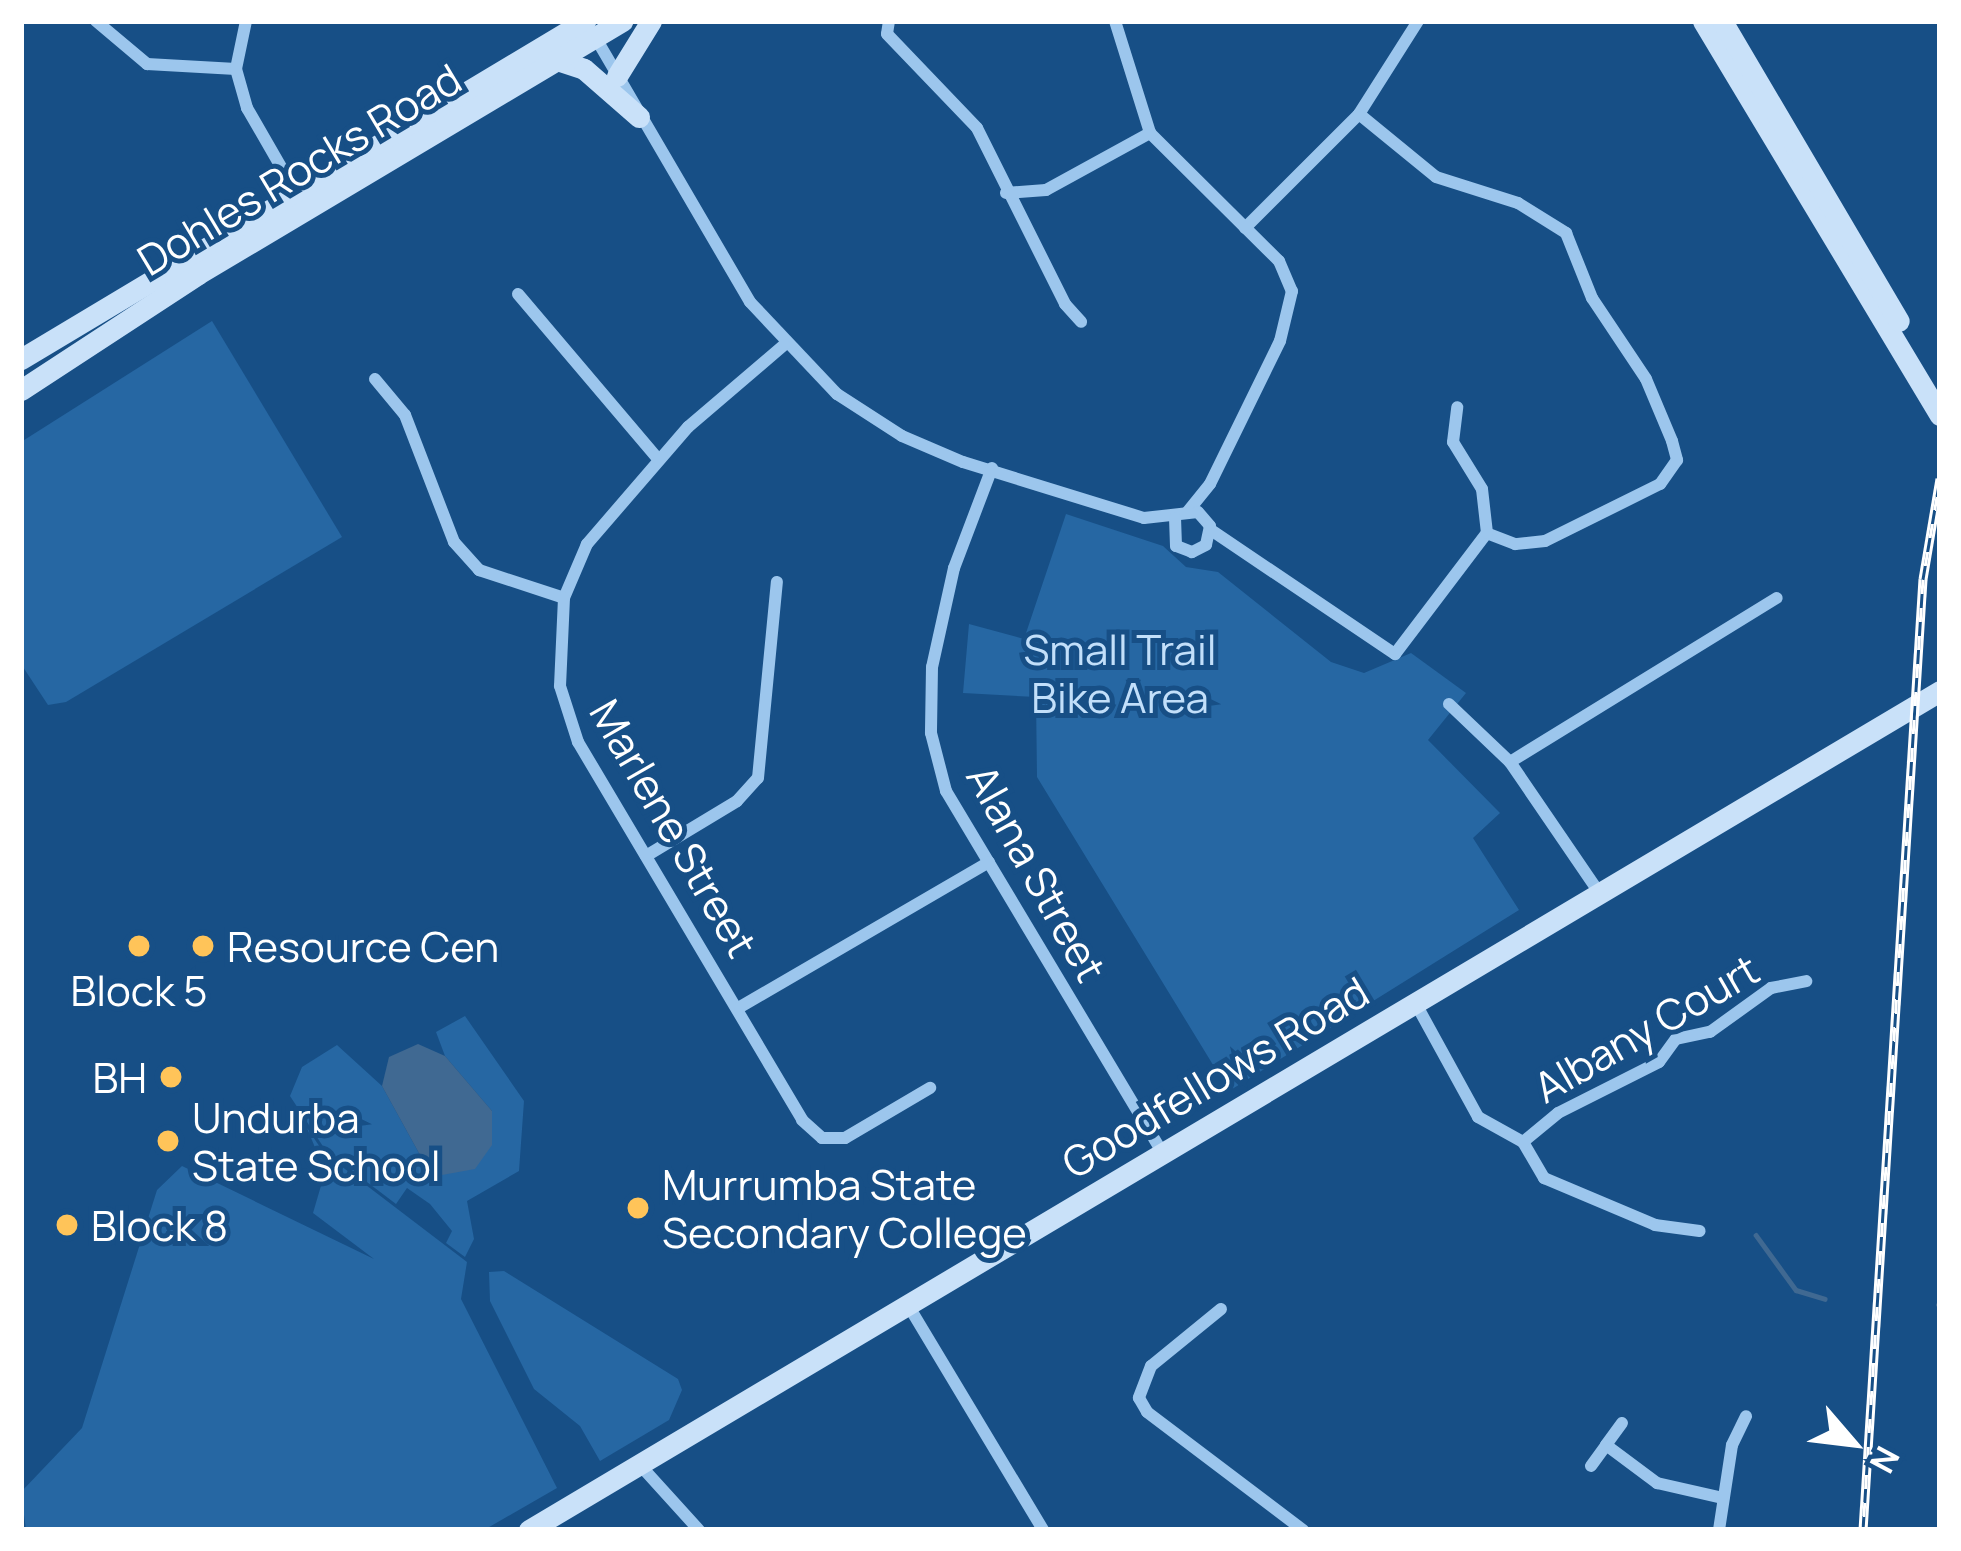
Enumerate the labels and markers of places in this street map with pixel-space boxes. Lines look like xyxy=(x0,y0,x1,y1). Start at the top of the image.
place label: Resource Cen xyxy=(227,921,499,971)
marker: Block 5 xyxy=(126,933,152,959)
marker: Resource Cen xyxy=(190,933,216,959)
place label: Block 5 xyxy=(70,965,208,1015)
place label: BH xyxy=(93,1052,147,1102)
marker: BH xyxy=(158,1064,184,1090)
place label: Undurba State School xyxy=(192,1092,441,1190)
marker: Undurba State School xyxy=(155,1128,181,1154)
place label: Murrumba State Secondary College xyxy=(662,1159,1027,1258)
marker: Murrumba State Secondary College xyxy=(625,1195,651,1221)
place label: Block 8 xyxy=(91,1200,228,1250)
marker: Block 8 xyxy=(54,1212,80,1238)

